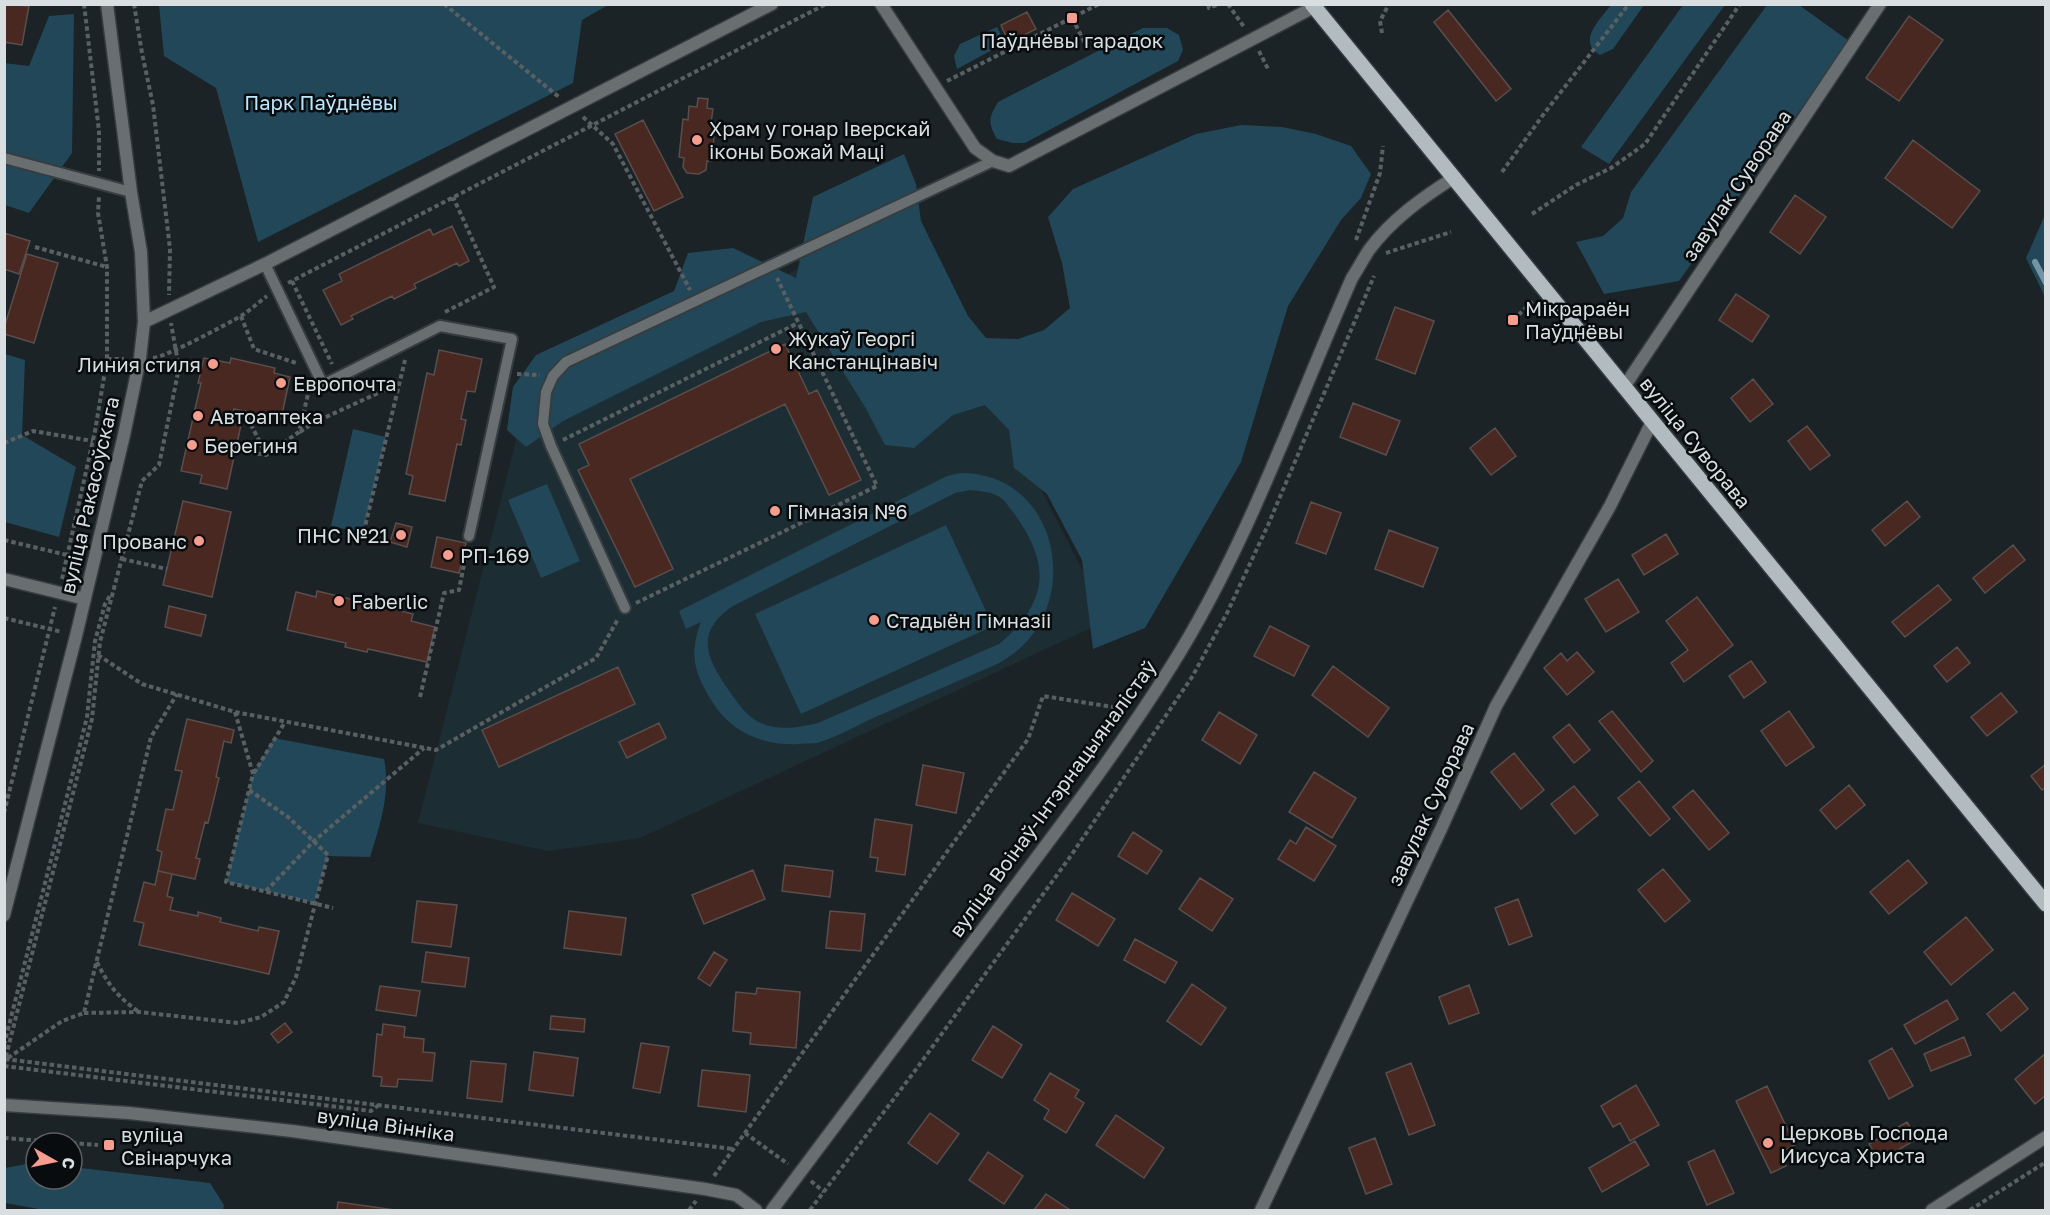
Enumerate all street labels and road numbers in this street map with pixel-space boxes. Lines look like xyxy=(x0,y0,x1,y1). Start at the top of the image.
street label: завулак Суворава xyxy=(1676,105,1796,265)
street label: вуліца Суворава xyxy=(1636,372,1756,512)
street label: вуліца Ракасоўскага xyxy=(55,394,123,596)
street label: вуліца Воінаў-Інтэрнацыяналістаў xyxy=(944,655,1160,941)
street label: завулак Суворава xyxy=(1382,719,1478,889)
street label: вуліца Вінніка xyxy=(316,1102,456,1146)

